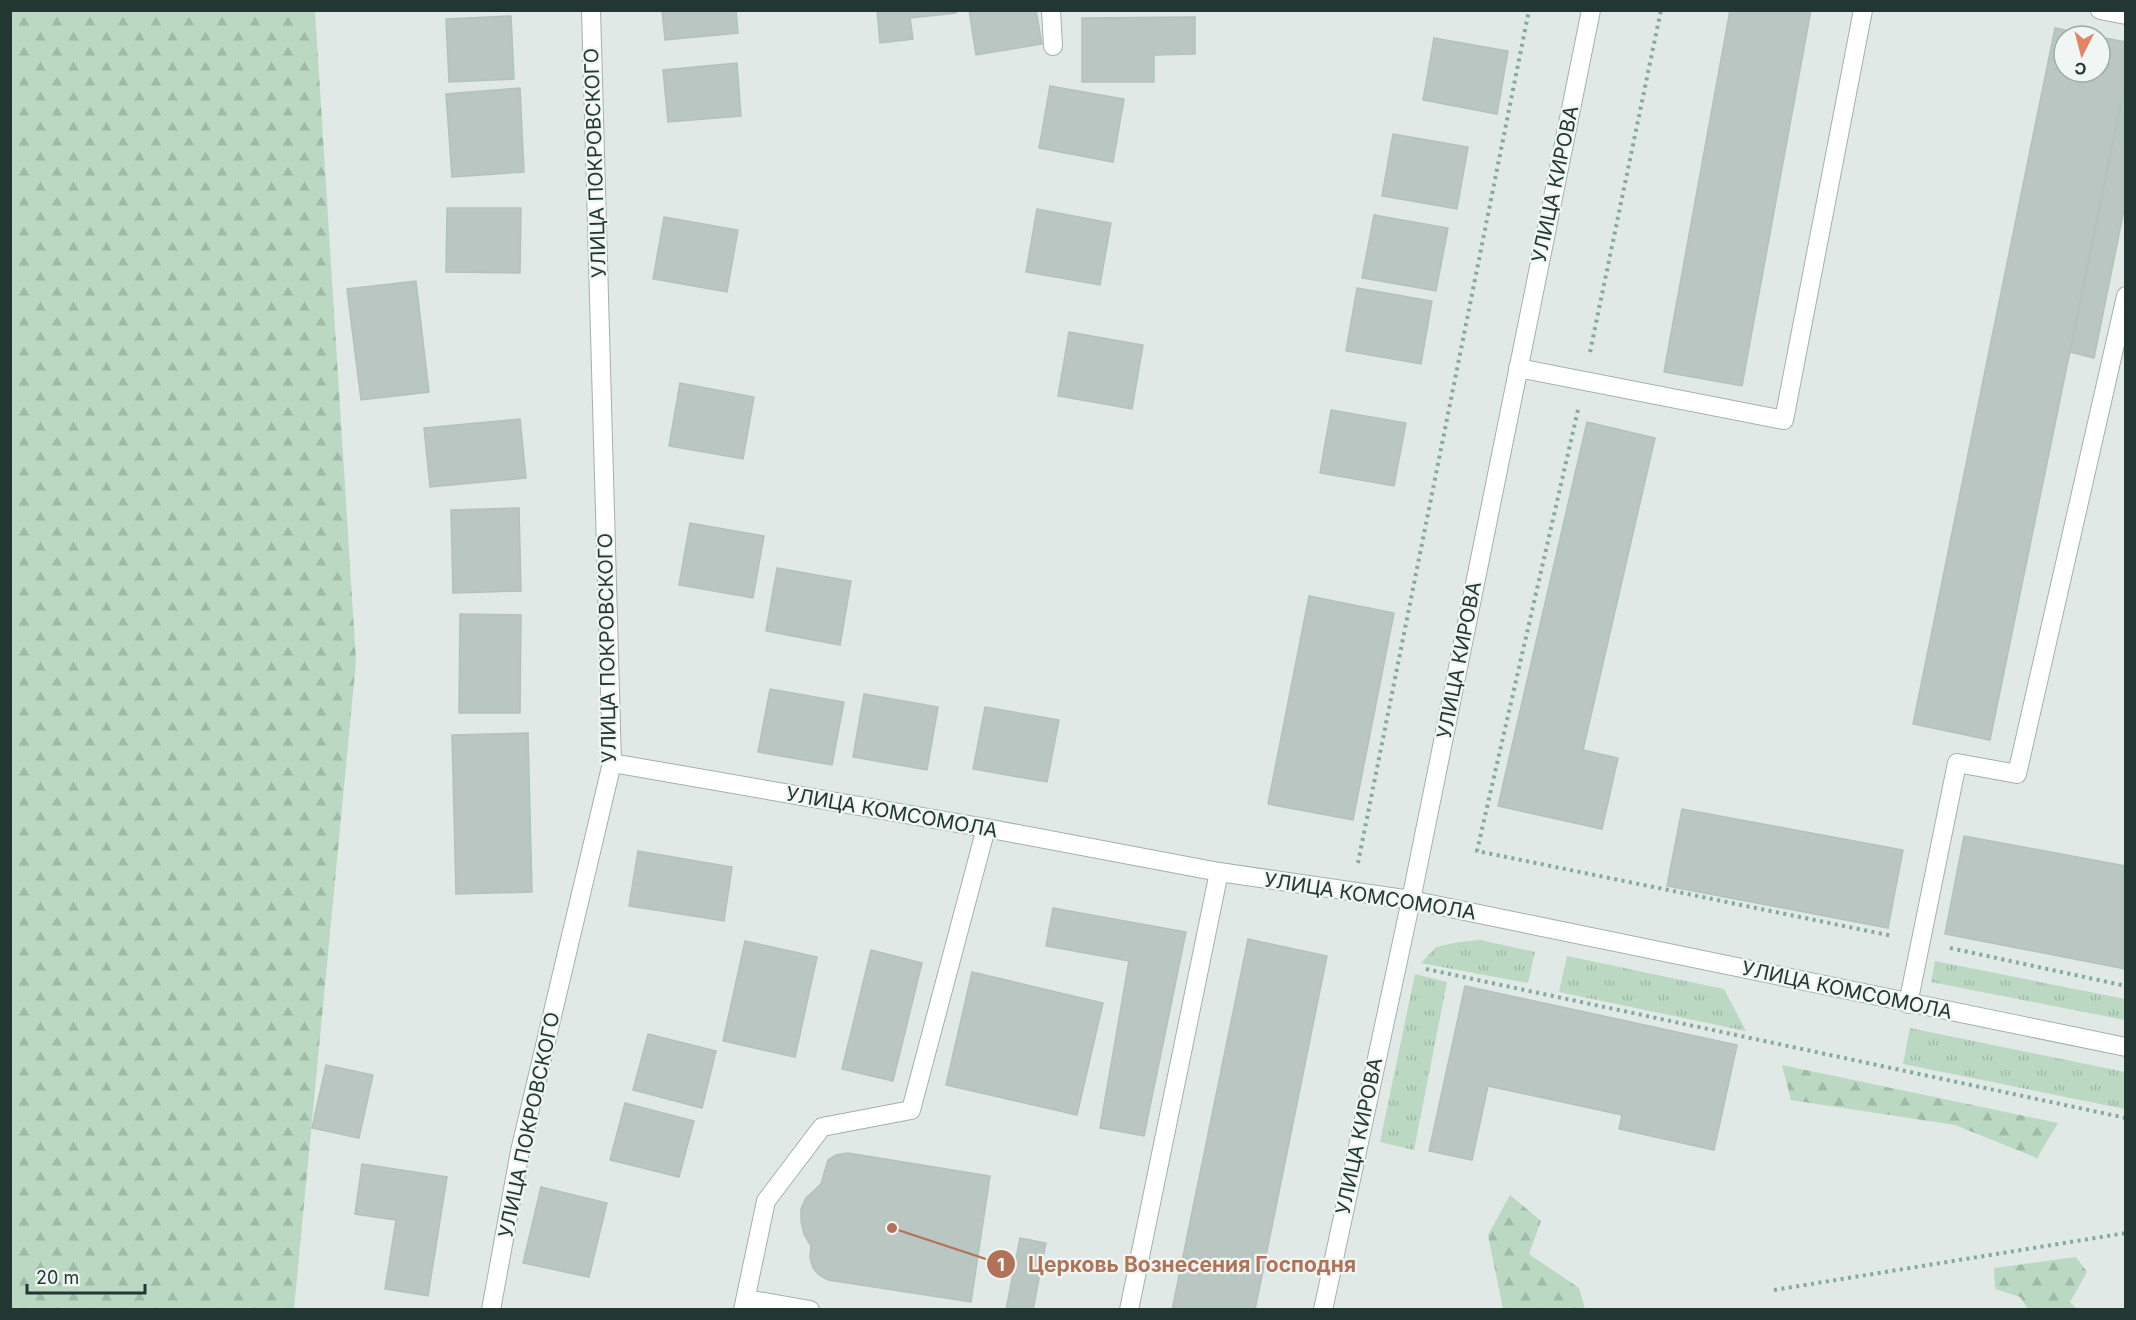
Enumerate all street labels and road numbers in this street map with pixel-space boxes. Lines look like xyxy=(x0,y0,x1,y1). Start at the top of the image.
street label: УЛИЦА ПОКРОВСКОГО xyxy=(579,48,611,278)
street label: УЛИЦА КИРОВА xyxy=(1527,103,1583,265)
street label: УЛИЦА ПОКРОВСКОГО xyxy=(593,533,621,763)
street label: УЛИЦА КИРОВА xyxy=(1432,579,1486,741)
street label: УЛИЦА КОМСОМОЛА xyxy=(784,782,1000,842)
street label: УЛИЦА КОМСОМОЛА xyxy=(1262,867,1478,925)
street label: УЛИЦА КОМСОМОЛА xyxy=(1740,956,1955,1024)
street label: УЛИЦА ПОКРОВСКОГО xyxy=(493,1010,565,1240)
street label: УЛИЦА КИРОВА xyxy=(1331,1055,1387,1217)

